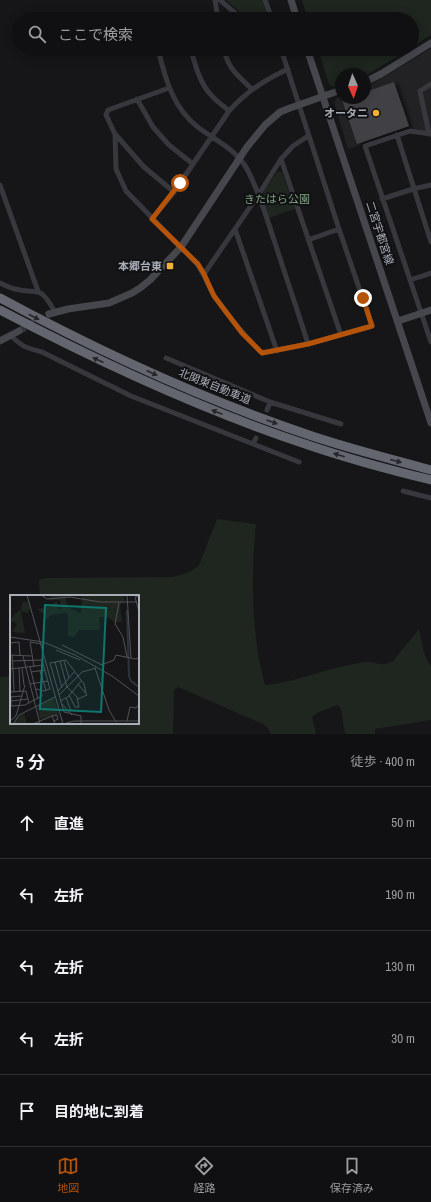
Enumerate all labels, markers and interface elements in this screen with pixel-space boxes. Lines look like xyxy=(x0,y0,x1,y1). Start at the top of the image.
search box xyxy=(12,12,419,56)
icon: search xyxy=(26,23,48,45)
text: ここで検索 xyxy=(58,24,133,45)
north arrow xyxy=(335,68,371,104)
place label: オータニ xyxy=(324,106,368,120)
marker: オータニ xyxy=(371,108,381,118)
route start xyxy=(171,174,189,192)
park label: きたはら公園 xyxy=(244,192,310,206)
street label: 二宮宇都宮線 xyxy=(363,199,397,267)
place label: 本郷台東 xyxy=(118,259,162,273)
marker: 本郷台東 xyxy=(165,261,175,271)
route end xyxy=(354,289,372,307)
one-way arrow xyxy=(29,313,40,320)
one-way arrow xyxy=(92,356,104,363)
street label: 北関東自動車道 xyxy=(177,365,253,407)
one-way arrow xyxy=(146,370,157,376)
one-way arrow xyxy=(210,408,222,414)
one-way arrow xyxy=(266,419,278,425)
one-way arrow xyxy=(333,452,345,458)
one-way arrow xyxy=(390,458,402,464)
inset map xyxy=(10,595,139,724)
text: 5 分 xyxy=(16,750,45,773)
text: 徒歩 · 400 m xyxy=(350,753,415,770)
icon: ahead xyxy=(16,812,38,834)
text: 直進 xyxy=(54,813,84,834)
text: 50 m xyxy=(391,814,415,831)
icon: left xyxy=(16,884,38,906)
text: 左折 xyxy=(54,885,84,906)
text: 190 m xyxy=(385,886,415,903)
icon: left xyxy=(16,956,38,978)
text: 左折 xyxy=(54,957,84,978)
text: 130 m xyxy=(385,958,415,975)
icon: left xyxy=(16,1028,38,1050)
text: 左折 xyxy=(54,1029,84,1050)
text: 30 m xyxy=(391,1030,415,1047)
icon: arrive xyxy=(16,1100,38,1122)
text: 目的地に到着 xyxy=(54,1101,144,1122)
tab: 地図 xyxy=(57,1155,79,1195)
tab: 経路 xyxy=(193,1155,215,1195)
tab: 保存済み xyxy=(330,1155,374,1195)

